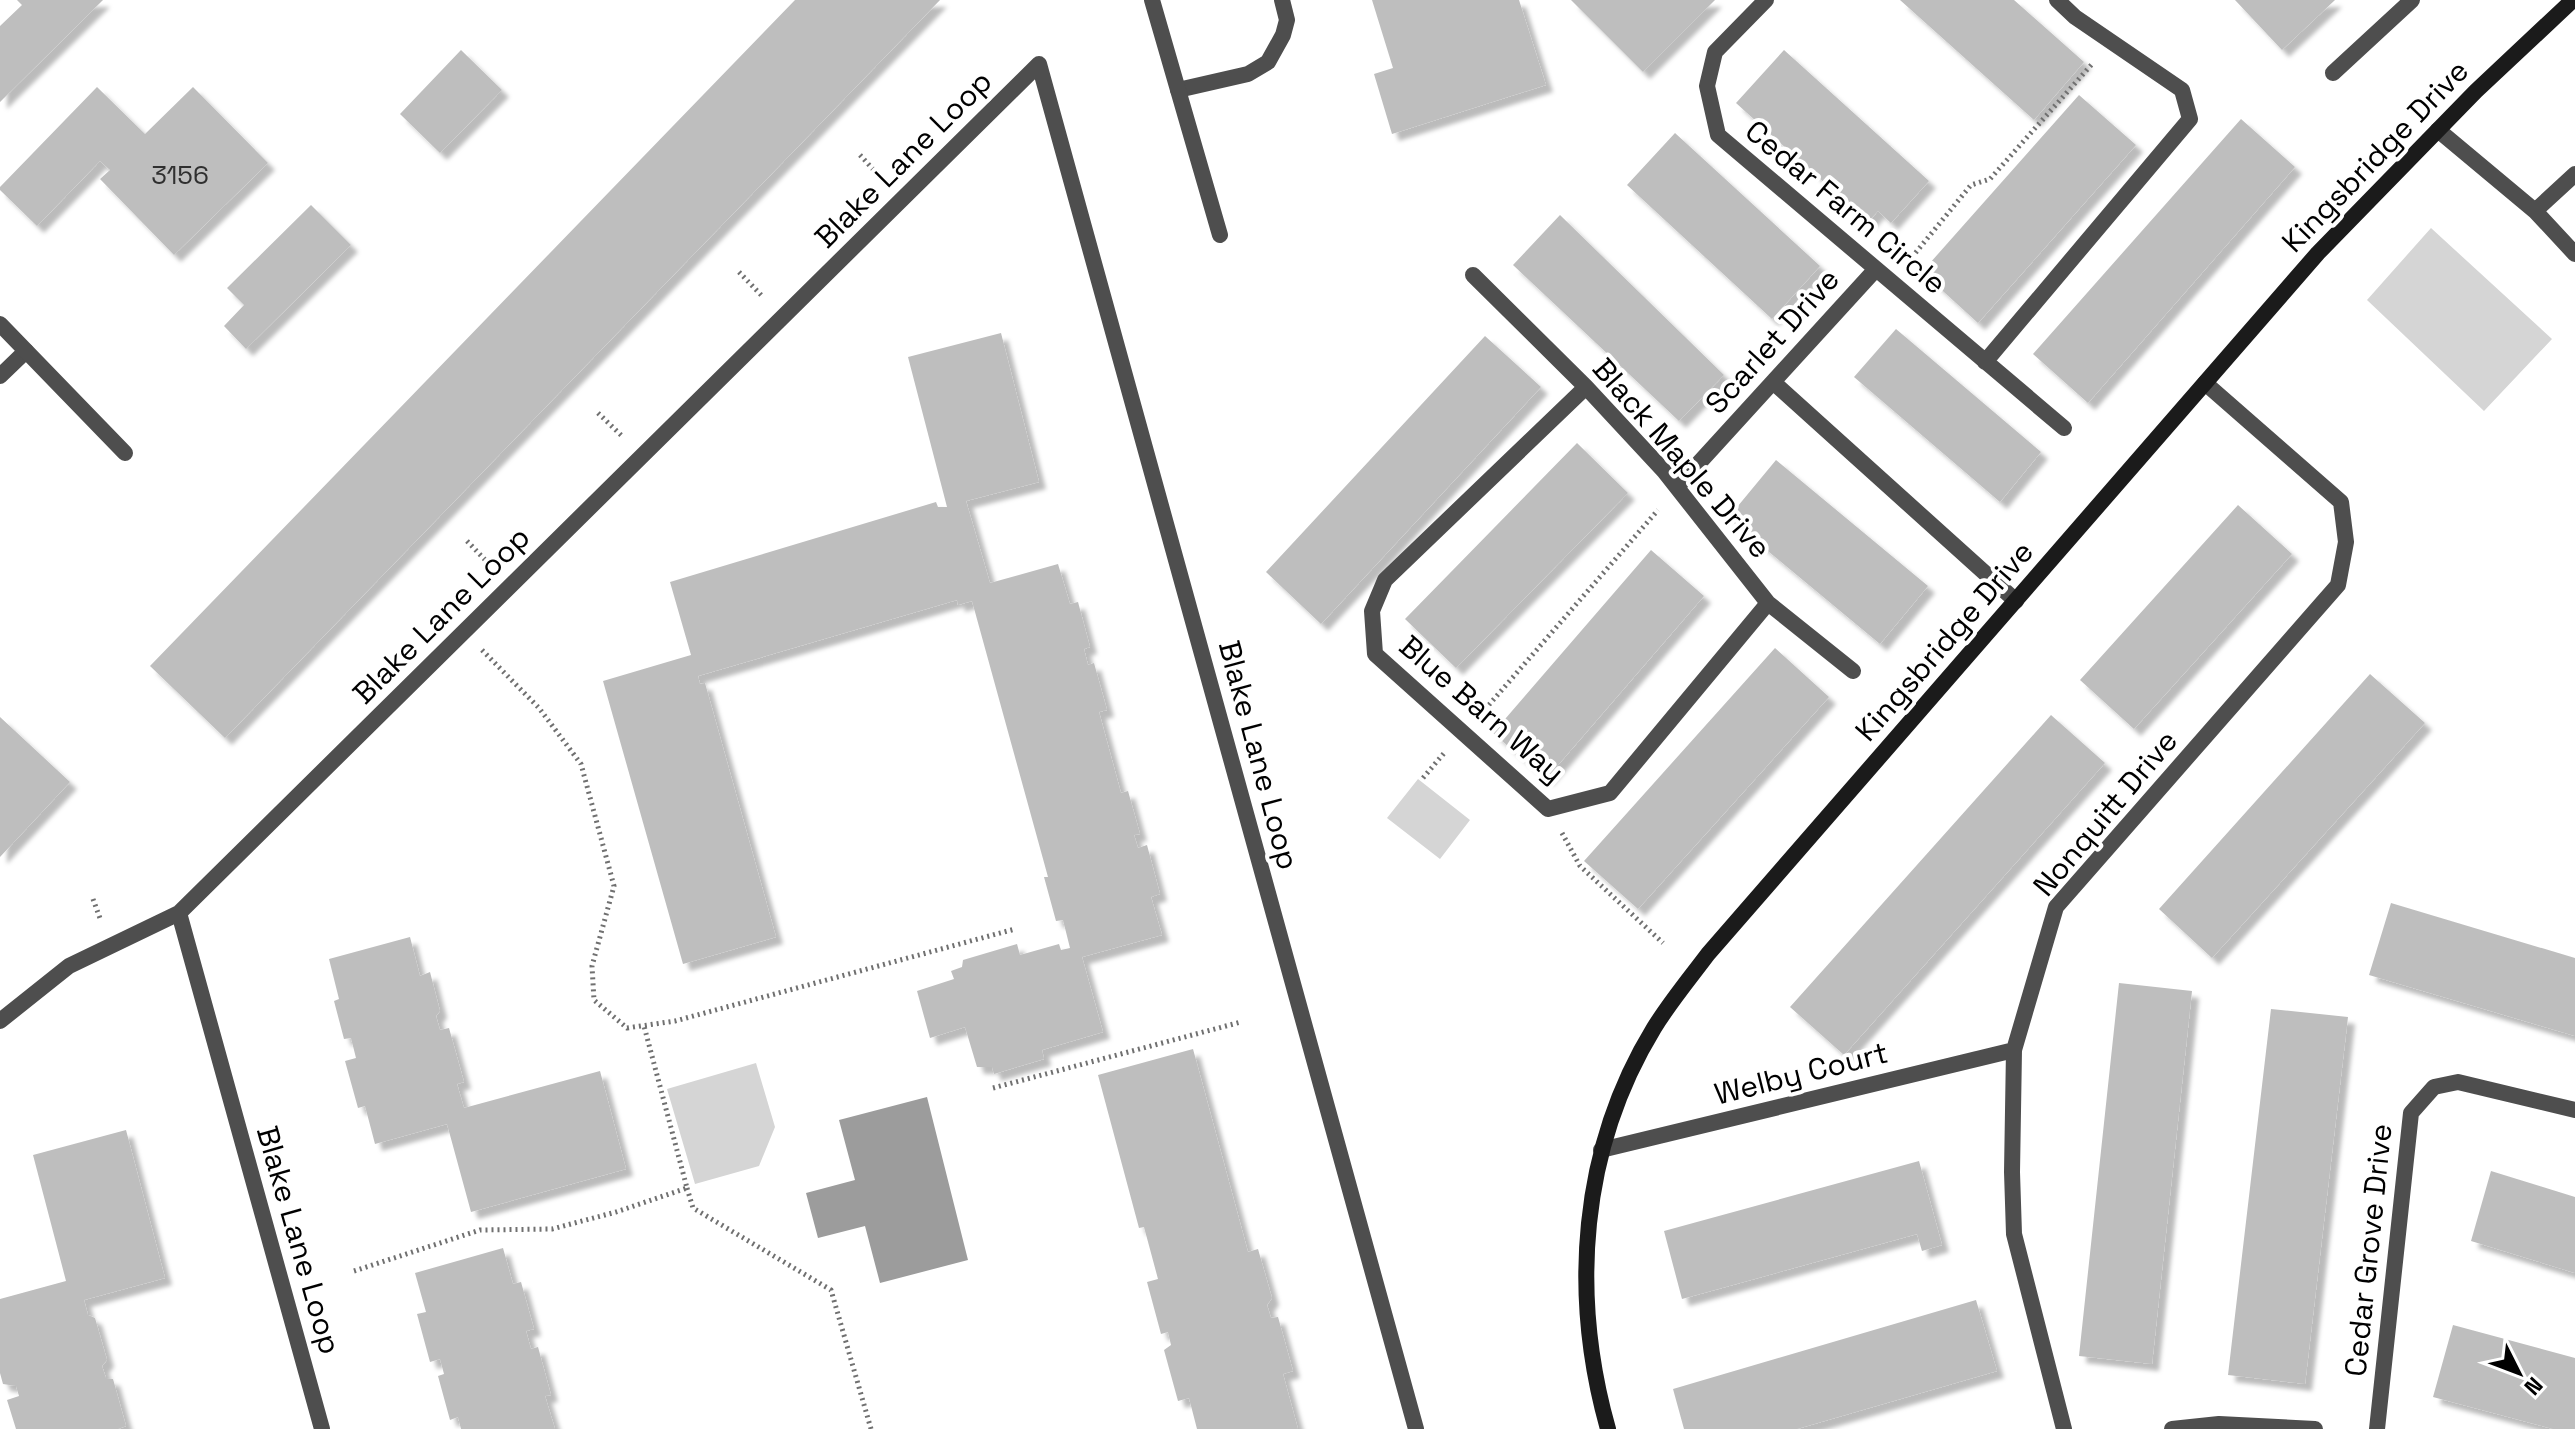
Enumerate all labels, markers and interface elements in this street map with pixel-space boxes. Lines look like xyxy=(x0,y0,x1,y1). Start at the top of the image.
street label: Kingsbridge Drive xyxy=(2273,51,2477,261)
street label: Blake Lane Loop xyxy=(806,62,1000,256)
street label: Cedar Farm Circle xyxy=(1737,111,1955,303)
house number: 3156 xyxy=(151,158,209,192)
street label: Scarlet Drive xyxy=(1696,260,1848,422)
street label: Black Maple Drive xyxy=(1584,350,1780,566)
street label: Blake Lane Loop xyxy=(344,518,538,712)
street label: Kingsbridge Drive xyxy=(1846,533,2042,749)
street label: Blue Barn Way xyxy=(1391,627,1573,791)
street label: Blake Lane Loop xyxy=(1210,636,1308,874)
street label: Nonquitt Drive xyxy=(2024,722,2186,904)
street label: Welby Court xyxy=(1710,1033,1892,1113)
street label: Blake Lane Loop xyxy=(248,1121,350,1359)
street label: Cedar Grove Drive xyxy=(2335,1122,2401,1378)
north arrow xyxy=(2479,1333,2559,1413)
text: N xyxy=(2519,1372,2549,1401)

